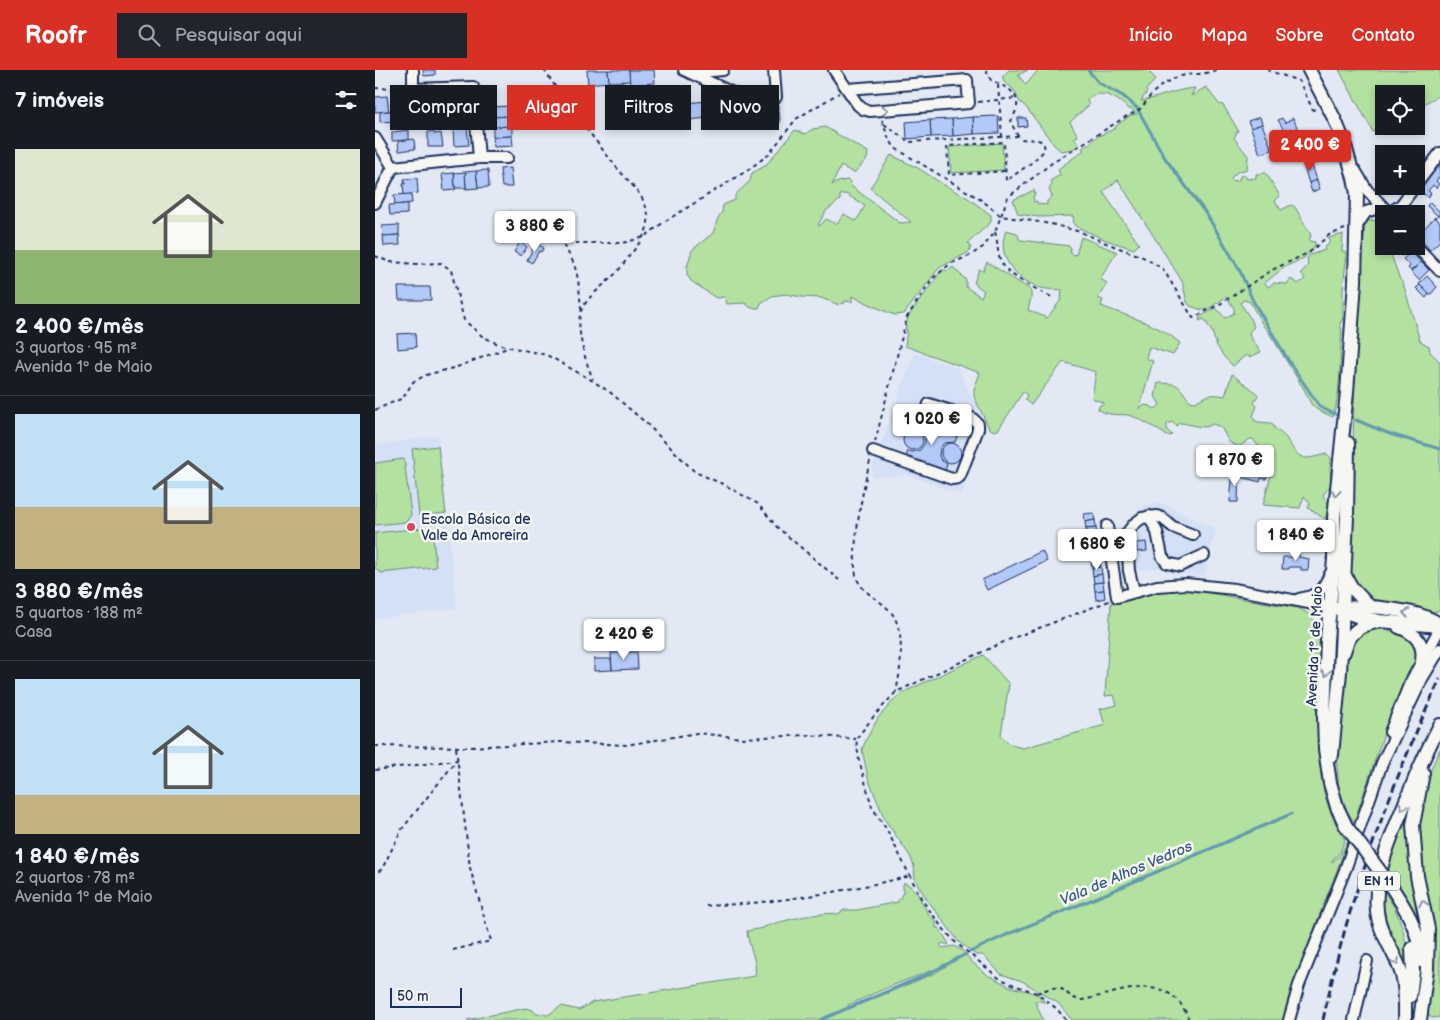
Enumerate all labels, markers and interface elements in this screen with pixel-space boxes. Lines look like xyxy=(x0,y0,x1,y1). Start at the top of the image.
search box xyxy=(117,13,467,58)
text: Roofr xyxy=(25,21,87,50)
icon: search xyxy=(135,21,163,49)
text: Pesquisar aqui xyxy=(175,24,302,47)
text: Início xyxy=(1129,25,1173,46)
text: Mapa xyxy=(1201,25,1247,46)
text: Sobre xyxy=(1275,25,1323,46)
text: Contato xyxy=(1351,25,1415,46)
chip: Comprar xyxy=(390,85,497,130)
chip: Alugar xyxy=(507,85,595,130)
chip: Filtros xyxy=(605,85,691,130)
chip: Novo xyxy=(701,85,779,130)
map controls xyxy=(1375,85,1425,255)
button: locate xyxy=(1375,85,1425,135)
icon: filters xyxy=(332,86,360,114)
text: 7 imóveis xyxy=(15,88,104,113)
one-way arrow xyxy=(882,104,890,115)
pin: 2 400 € xyxy=(1264,129,1356,172)
text: 2 400 € xyxy=(1280,136,1340,155)
button: + xyxy=(1375,145,1425,195)
icon: home xyxy=(143,181,233,271)
button: − xyxy=(1375,205,1425,255)
pin: 3 880 € xyxy=(489,210,581,253)
text: 3 880 € xyxy=(505,217,565,236)
text: 2 400 €/mês xyxy=(15,314,144,339)
text: 3 quartos · 95 m² xyxy=(15,339,137,358)
text: Avenida 1º de Maio xyxy=(15,358,153,377)
pin: 1 020 € xyxy=(886,404,978,446)
text: 1 020 € xyxy=(904,410,960,429)
pin: 1 870 € xyxy=(1189,444,1281,487)
icon: home xyxy=(143,447,233,537)
text: 1 870 € xyxy=(1207,451,1263,470)
one-way arrow xyxy=(1331,489,1342,497)
place label: Escola Básica de Vale da Amoreira xyxy=(421,511,530,544)
pin: 1 840 € xyxy=(1250,520,1342,562)
marker: Escola Básica de Vale da Amoreira xyxy=(405,521,417,533)
text: 1 840 € xyxy=(1268,526,1324,545)
pin: 1 680 € xyxy=(1051,528,1143,571)
text: 1 680 € xyxy=(1069,535,1125,554)
text: 3 880 €/mês xyxy=(15,579,143,604)
street label: Avenida 1º de Maio xyxy=(1303,585,1326,707)
text: 5 quartos · 188 m² xyxy=(15,604,143,623)
one-way arrow xyxy=(1402,608,1410,618)
pin: 2 420 € xyxy=(578,618,670,661)
text: Casa xyxy=(15,623,52,642)
text: 2 420 € xyxy=(595,625,653,644)
one-way arrow xyxy=(1321,669,1332,677)
icon: home xyxy=(143,712,233,802)
one-way arrow xyxy=(1399,802,1409,811)
water label: Vala de Alhos Vedros xyxy=(1057,837,1196,910)
text: 1 840 €/mês xyxy=(15,844,140,869)
text: 2 quartos · 78 m² xyxy=(15,869,135,888)
road number: EN 11 xyxy=(1358,871,1400,890)
text: Avenida 1º de Maio xyxy=(15,888,153,907)
one-way arrow xyxy=(1418,899,1429,908)
one-way arrow xyxy=(1390,957,1401,966)
scale bar xyxy=(390,985,463,1008)
text: 50 m xyxy=(397,988,429,1005)

